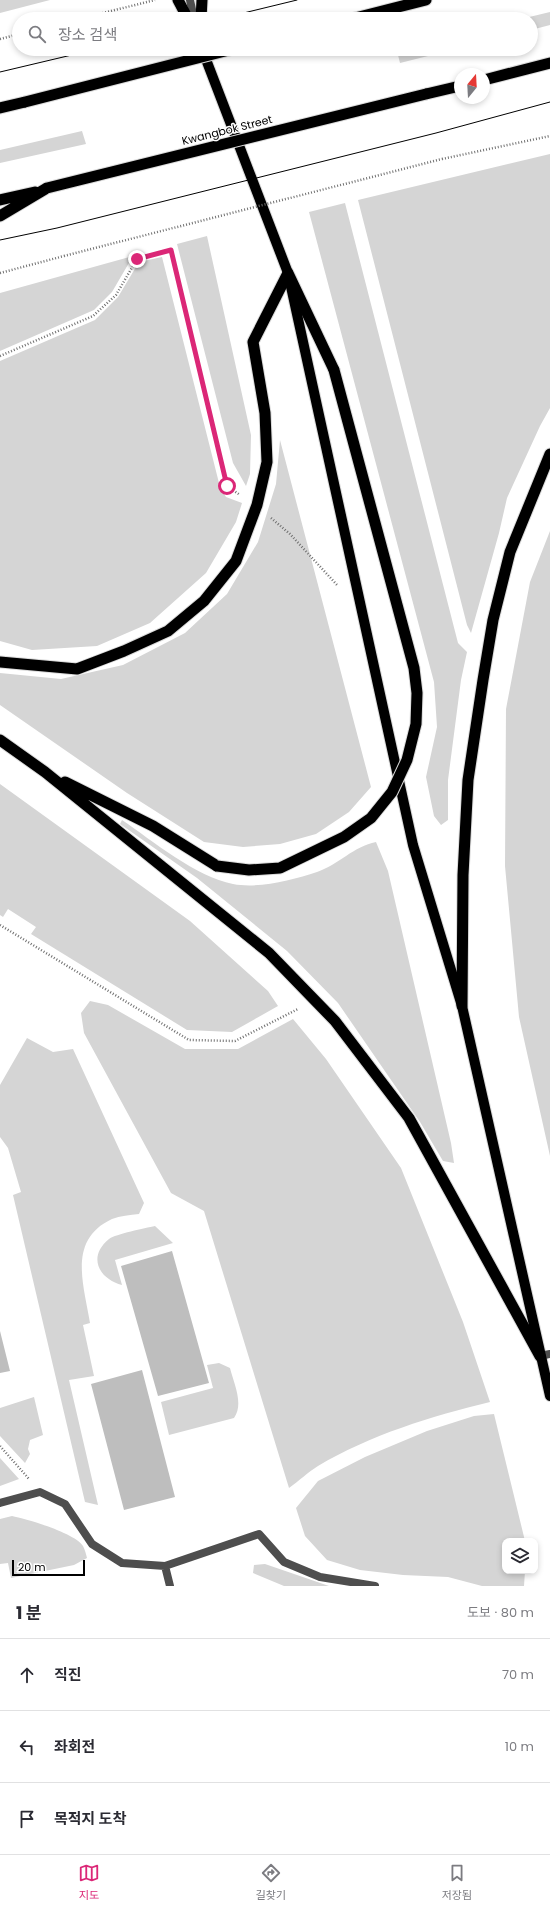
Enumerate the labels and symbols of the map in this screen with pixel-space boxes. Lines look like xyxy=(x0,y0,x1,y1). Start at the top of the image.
north arrow xyxy=(454,68,490,104)
street label: Kwangbok Street xyxy=(180,111,274,149)
route end xyxy=(128,250,146,268)
route start xyxy=(218,477,236,495)
scale bar xyxy=(12,1558,85,1577)

